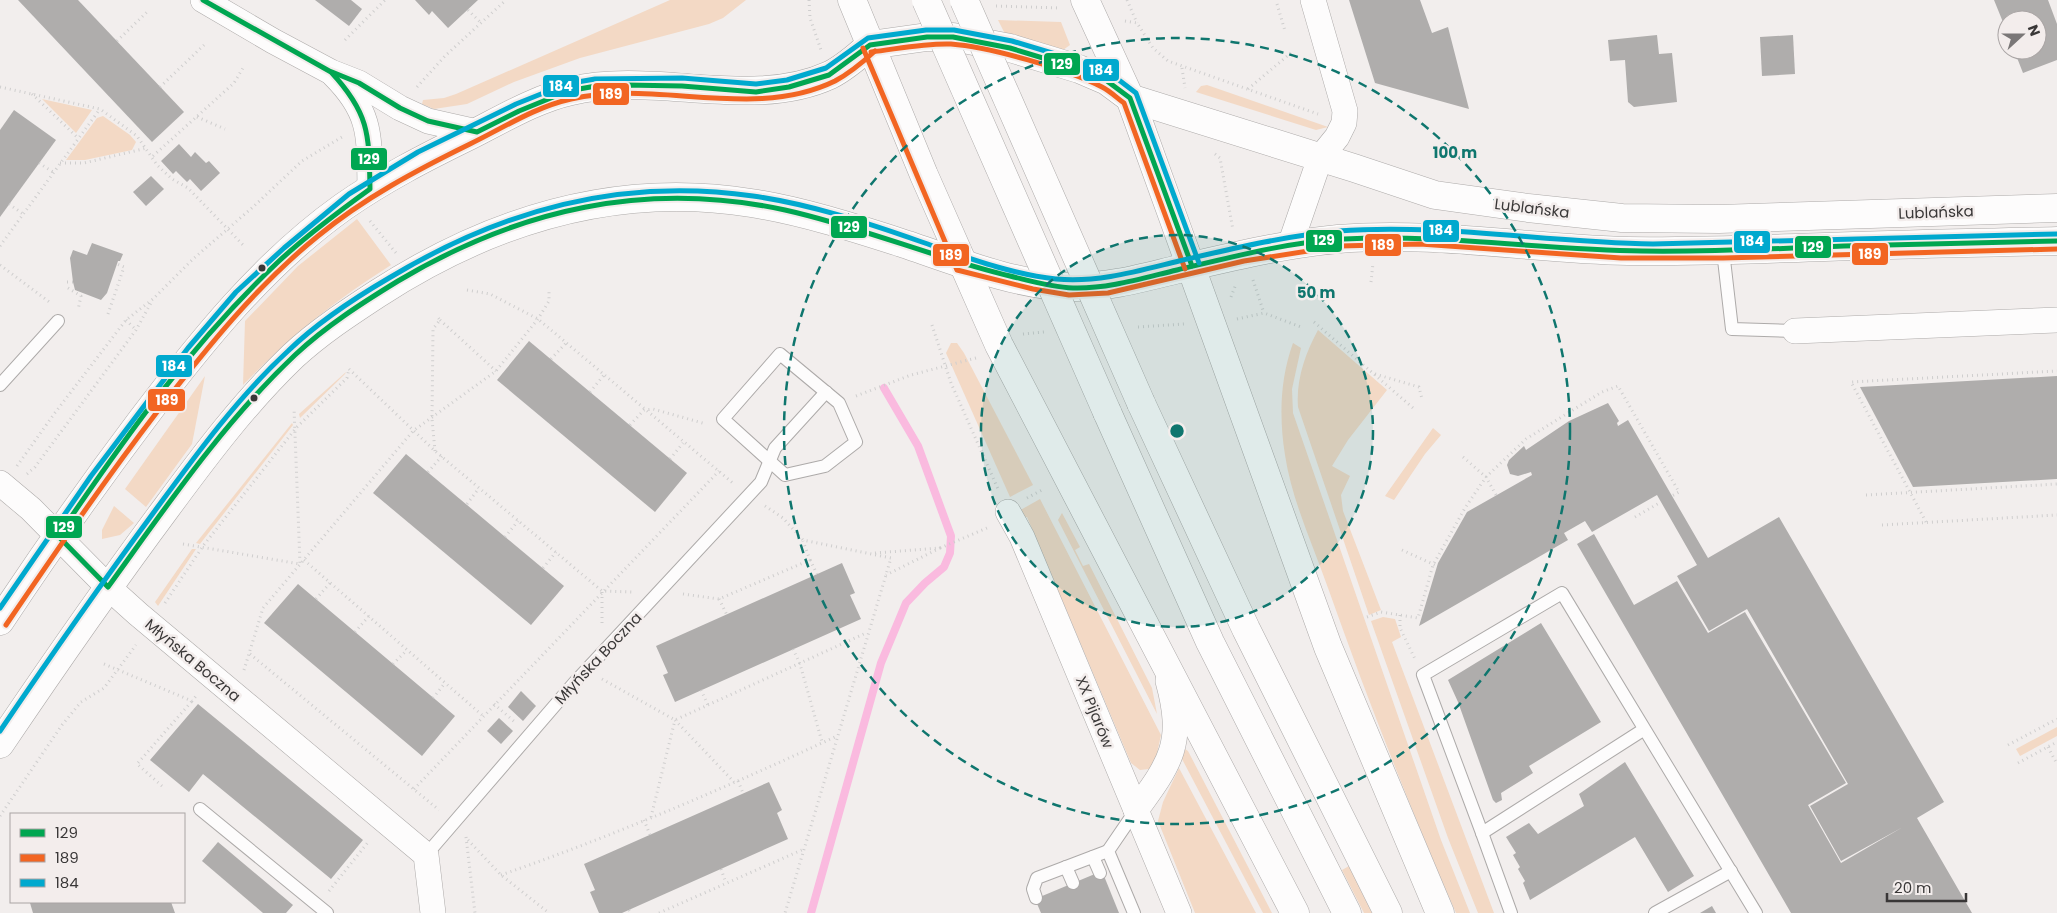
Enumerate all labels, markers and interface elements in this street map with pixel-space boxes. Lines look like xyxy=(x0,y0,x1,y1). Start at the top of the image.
north arrow xyxy=(1997,10,2047,60)
text: N xyxy=(2023,22,2045,39)
line badge: 129 xyxy=(1043,52,1081,76)
text: 129 xyxy=(1051,54,1073,74)
line badge: 184 xyxy=(1082,58,1120,82)
text: 184 xyxy=(1089,60,1113,80)
line badge: 184 xyxy=(542,74,580,98)
text: 184 xyxy=(549,76,573,96)
line badge: 189 xyxy=(592,82,630,106)
text: 189 xyxy=(600,84,622,104)
text: 100 m xyxy=(1433,142,1477,163)
line badge: 129 xyxy=(350,147,388,171)
text: 129 xyxy=(358,149,380,169)
street label: Lublańska xyxy=(1493,193,1571,223)
street label: Lublańska xyxy=(1898,200,1974,224)
line badge: 129 xyxy=(830,215,868,239)
text: 129 xyxy=(838,217,860,237)
line badge: 184 xyxy=(1422,219,1460,243)
text: 184 xyxy=(1429,220,1453,240)
line badge: 129 xyxy=(1305,229,1343,253)
text: 129 xyxy=(1313,230,1335,250)
line badge: 184 xyxy=(1733,230,1771,254)
text: 184 xyxy=(1740,231,1764,251)
line badge: 189 xyxy=(1364,233,1402,257)
text: 189 xyxy=(1372,235,1394,255)
line badge: 129 xyxy=(1794,235,1832,259)
text: 129 xyxy=(1802,237,1824,257)
line badge: 189 xyxy=(1851,242,1889,266)
line badge: 189 xyxy=(932,243,970,267)
text: 189 xyxy=(1859,244,1881,264)
text: 189 xyxy=(940,245,962,265)
unlabelled marker xyxy=(257,263,267,273)
text: 50 m xyxy=(1297,282,1335,303)
line badge: 184 xyxy=(155,354,193,378)
text: 184 xyxy=(162,356,186,376)
line badge: 189 xyxy=(147,388,186,412)
text: 189 xyxy=(156,390,178,410)
unlabelled marker xyxy=(249,393,259,403)
centre of rings xyxy=(1168,422,1186,440)
line badge: 129 xyxy=(45,515,83,539)
text: 129 xyxy=(53,517,75,537)
street label: Młyńska Boczna xyxy=(550,607,646,709)
street label: Młyńska Boczna xyxy=(141,614,245,706)
street label: XX Pijarów xyxy=(1071,673,1119,752)
legend xyxy=(10,813,185,903)
text: 129 xyxy=(55,822,78,843)
text: 189 xyxy=(55,847,79,868)
scale bar xyxy=(1887,870,1966,902)
text: 184 xyxy=(55,872,79,893)
text: 20 m xyxy=(1894,877,1932,898)

